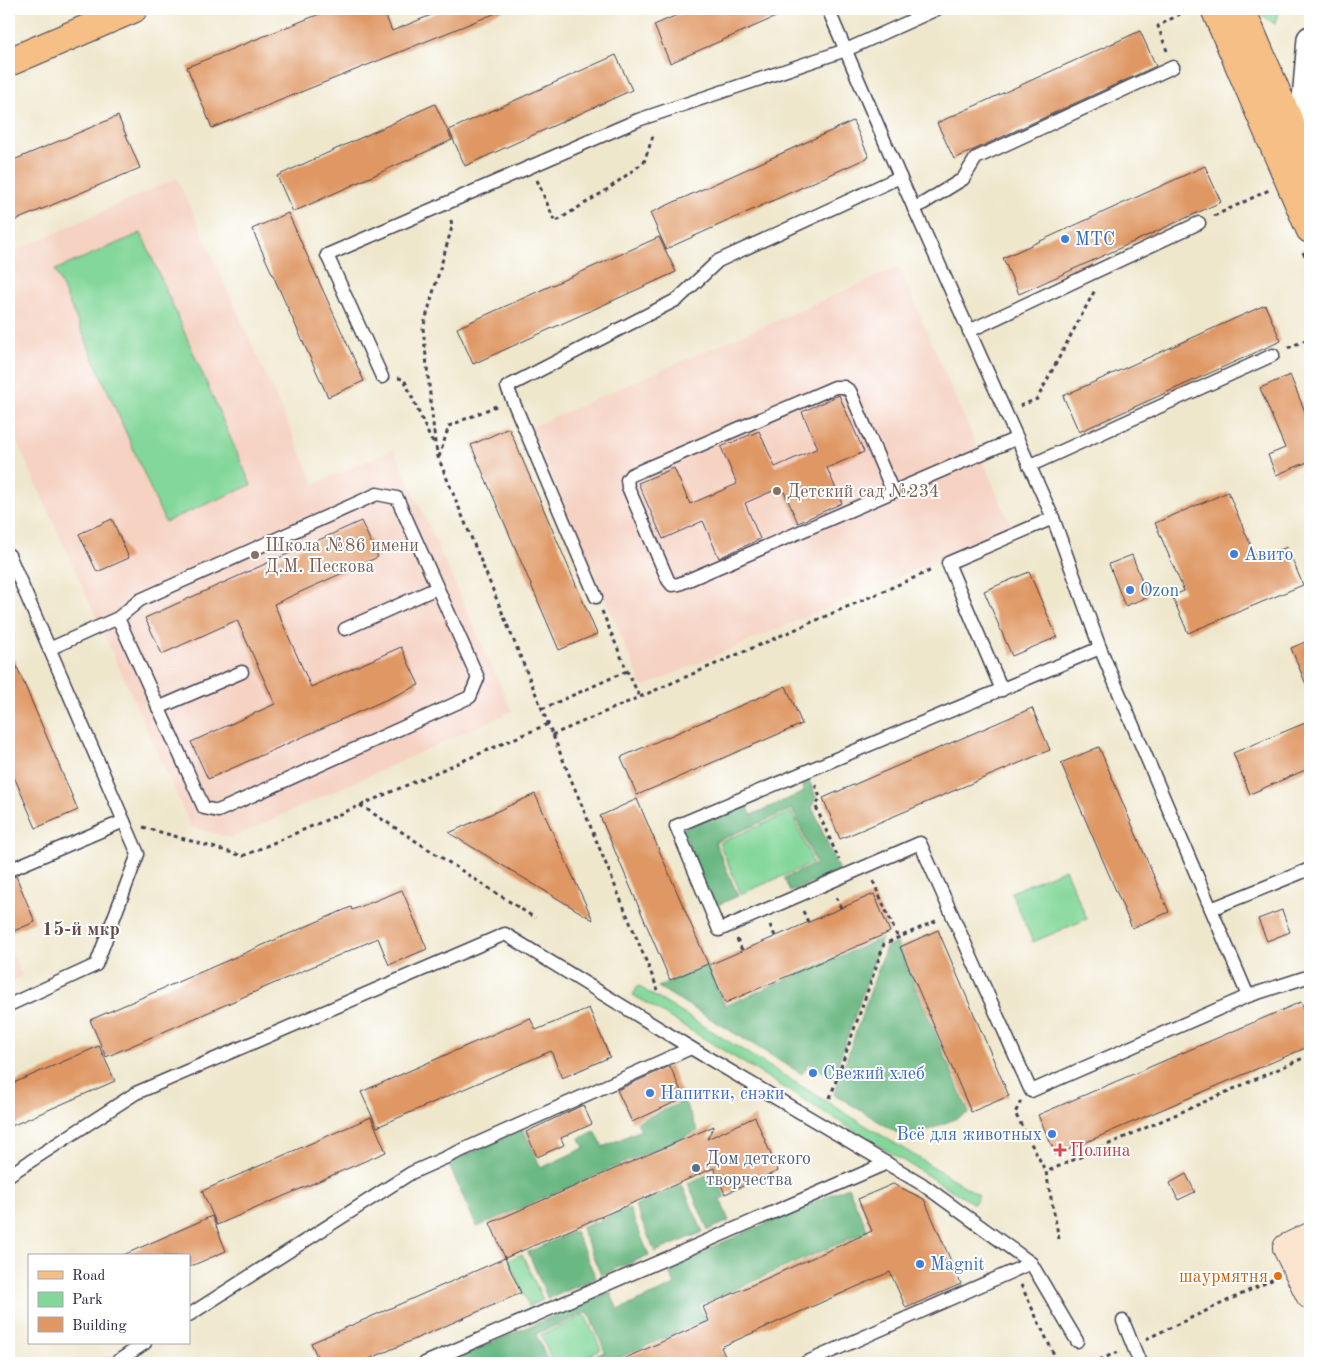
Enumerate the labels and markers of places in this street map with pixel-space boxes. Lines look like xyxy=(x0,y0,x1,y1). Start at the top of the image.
place label: МТС xyxy=(1075,231,1115,249)
marker: МТС xyxy=(1059,233,1071,245)
place label: Детский сад №234 xyxy=(787,483,940,501)
marker: Детский сад №234 xyxy=(771,485,783,497)
place label: Школа №86 имени Д.М. Пескова xyxy=(265,537,419,576)
place label: Авито xyxy=(1244,546,1294,564)
marker: Авито xyxy=(1228,548,1240,560)
marker: Школа №86 имени Д.М. Пескова xyxy=(249,549,261,561)
place label: Ozon xyxy=(1140,582,1179,600)
marker: Ozon xyxy=(1124,584,1136,596)
place label: Свежий хлеб xyxy=(823,1065,925,1083)
marker: Свежий хлеб xyxy=(807,1067,819,1079)
place label: Напитки, снэки xyxy=(660,1085,784,1103)
marker: Напитки, снэки xyxy=(644,1087,656,1099)
place label: Всё для животных xyxy=(896,1126,1042,1144)
marker: Всё для животных xyxy=(1046,1128,1058,1140)
place label: Полина xyxy=(1070,1142,1131,1160)
marker: Полина xyxy=(1054,1144,1066,1156)
place label: Дом детского творчества xyxy=(706,1150,811,1189)
marker: Дом детского творчества xyxy=(690,1162,702,1174)
place label: Magnit xyxy=(930,1256,985,1274)
marker: Magnit xyxy=(914,1258,926,1270)
place label: шаурмятня xyxy=(1179,1268,1268,1286)
marker: шаурмятня xyxy=(1272,1270,1284,1282)

